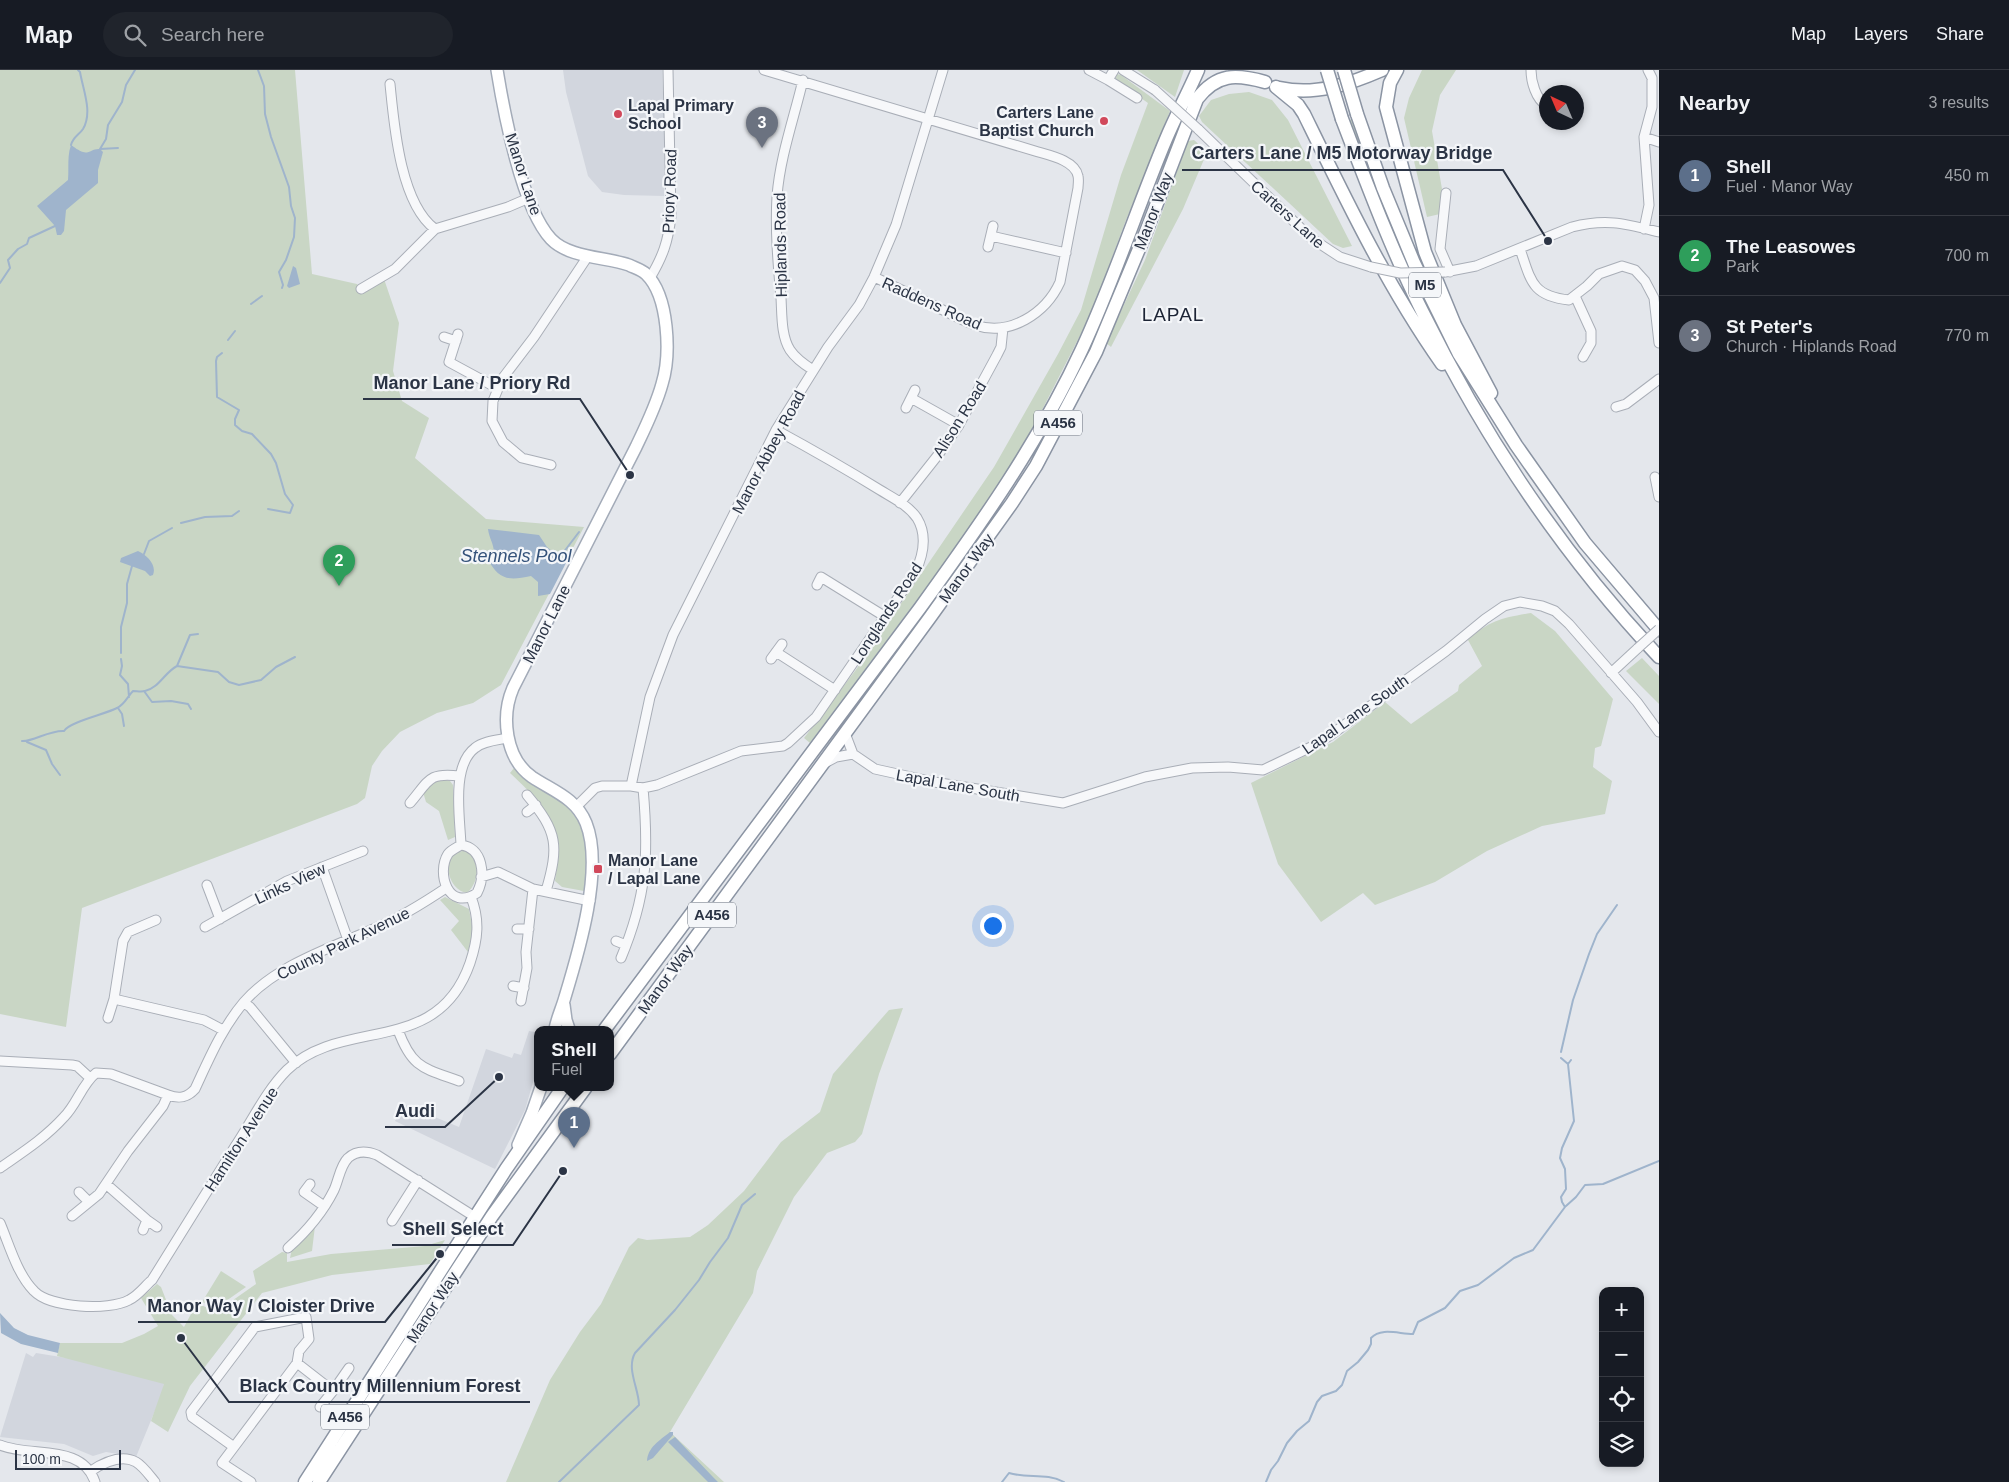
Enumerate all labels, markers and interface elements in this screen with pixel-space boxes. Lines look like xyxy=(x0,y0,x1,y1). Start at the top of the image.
search box xyxy=(103,12,453,57)
text: Map xyxy=(25,21,73,48)
icon: search xyxy=(121,21,149,49)
text: Search here xyxy=(161,24,265,45)
text: Map xyxy=(1791,24,1826,44)
text: Layers xyxy=(1854,24,1908,44)
text: Share xyxy=(1936,24,1984,44)
north arrow xyxy=(1539,85,1584,130)
text: Nearby xyxy=(1679,91,1750,114)
text: 3 results xyxy=(1929,94,1989,111)
place label: Lapal Primary School xyxy=(628,97,734,132)
place label: Carters Lane Baptist Church xyxy=(979,104,1094,139)
pin: 3 xyxy=(746,107,778,148)
marker: Lapal Primary School xyxy=(612,108,624,120)
marker: Carters Lane Baptist Church xyxy=(1098,115,1110,127)
street label: Manor Lane xyxy=(502,131,545,217)
callout: Carters Lane / M5 Motorway Bridge xyxy=(1182,137,1503,170)
text: Carters Lane / M5 Motorway Bridge xyxy=(1191,143,1493,163)
street label: Priory Road xyxy=(660,149,679,234)
text: Shell xyxy=(1726,156,1771,177)
text: 1 xyxy=(1691,167,1699,184)
text: 450 m xyxy=(1945,167,1989,184)
street label: Manor Way xyxy=(1131,170,1176,252)
street label: Carters Lane xyxy=(1248,177,1328,252)
text: Fuel · Manor Way xyxy=(1726,178,1853,195)
street label: Hiplands Road xyxy=(771,192,790,298)
text: The Leasowes xyxy=(1726,236,1856,257)
text: 2 xyxy=(1691,247,1699,264)
text: 700 m xyxy=(1945,247,1989,264)
text: Park xyxy=(1726,258,1759,275)
road number: M5 xyxy=(1409,272,1441,298)
street label: Raddens Road xyxy=(880,274,984,333)
district label: LAPAL xyxy=(1142,304,1204,325)
text: St Peter's xyxy=(1726,316,1813,337)
text: 3 xyxy=(1691,327,1699,344)
text: 770 m xyxy=(1945,327,1989,344)
text: Church · Hiplands Road xyxy=(1726,338,1897,355)
callout: Manor Lane / Priory Rd xyxy=(363,366,580,399)
text: Manor Lane / Priory Rd xyxy=(373,373,571,393)
street label: Alison Road xyxy=(929,378,989,460)
street label: Manor Abbey Road xyxy=(729,388,808,517)
road number: A456 xyxy=(1034,410,1082,436)
street label: Manor Way xyxy=(936,530,997,606)
pin: 2 xyxy=(323,545,355,586)
water label: Stennels Pool xyxy=(460,546,573,566)
street label: Longlands Road xyxy=(848,560,925,667)
street label: Manor Lane xyxy=(519,582,573,666)
street label: Lapal Lane South xyxy=(1299,671,1412,757)
street label: Lapal Lane South xyxy=(895,766,1021,805)
place label: Manor Lane / Lapal Lane xyxy=(608,852,701,887)
street label: Links View xyxy=(252,859,329,907)
marker: Manor Lane / Lapal Lane xyxy=(592,863,604,875)
road number: A456 xyxy=(688,902,736,928)
street label: County Park Avenue xyxy=(274,904,412,983)
your location xyxy=(980,913,1006,939)
street label: Manor Way xyxy=(635,941,696,1017)
popup xyxy=(534,1026,614,1091)
text: Shell xyxy=(551,1039,597,1060)
text: Fuel xyxy=(551,1061,582,1078)
street label: Hamilton Avenue xyxy=(201,1084,281,1195)
callout: Audi xyxy=(385,1094,445,1127)
text: Audi xyxy=(395,1101,435,1121)
pin: 1 xyxy=(558,1107,590,1148)
callout: Shell Select xyxy=(392,1212,513,1245)
text: Shell Select xyxy=(402,1219,504,1239)
street label: Manor Way xyxy=(403,1269,462,1346)
map controls xyxy=(1599,1287,1644,1467)
button: + xyxy=(1599,1287,1644,1332)
callout: Manor Way / Cloister Drive xyxy=(138,1289,385,1322)
text: Manor Way / Cloister Drive xyxy=(147,1296,375,1316)
button: − xyxy=(1599,1332,1644,1377)
callout: Black Country Millennium Forest xyxy=(229,1369,530,1402)
text: Black Country Millennium Forest xyxy=(239,1376,521,1396)
button: locate xyxy=(1599,1377,1644,1422)
road number: A456 xyxy=(321,1404,369,1430)
button: layers xyxy=(1599,1422,1644,1467)
scale bar xyxy=(15,1447,121,1470)
text: 100 m xyxy=(22,1451,61,1467)

